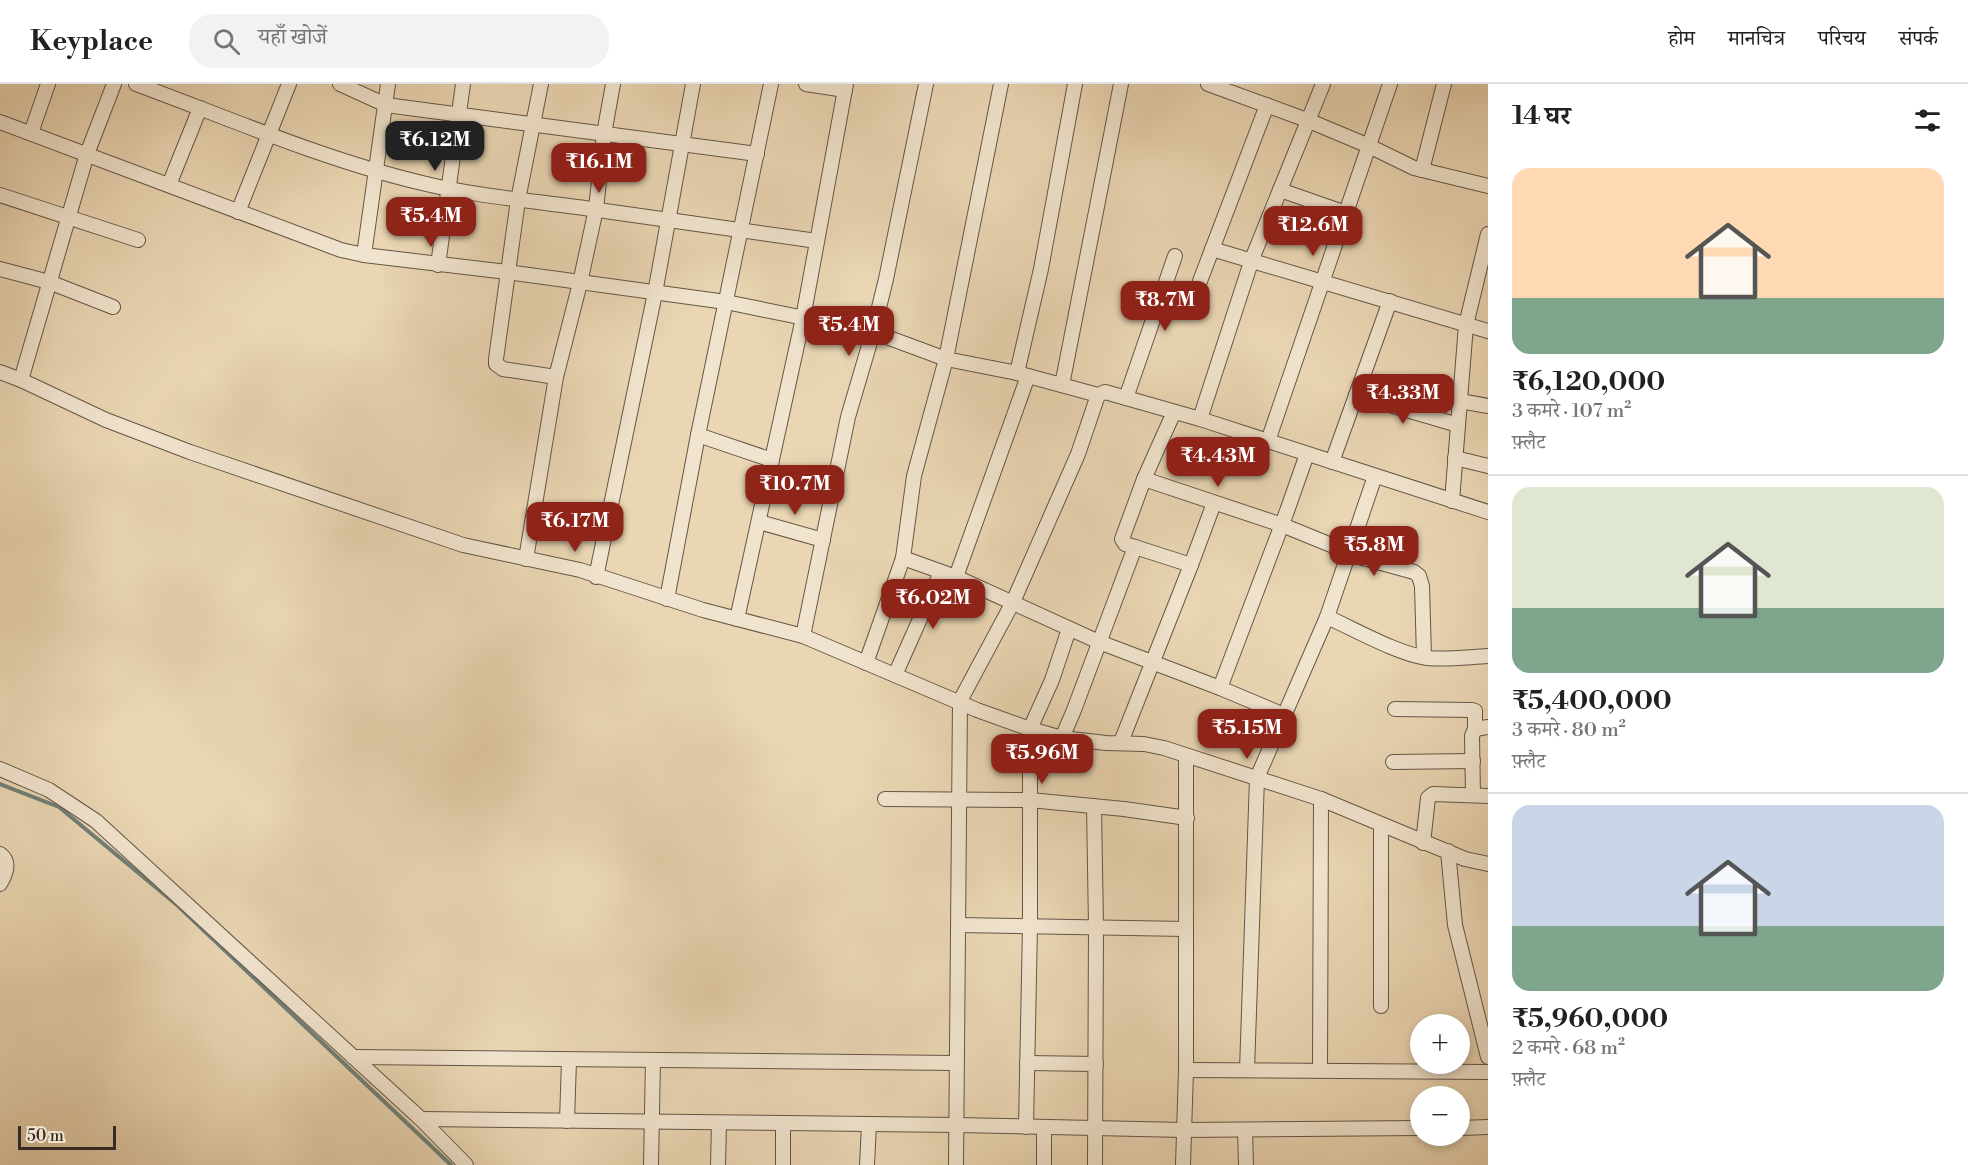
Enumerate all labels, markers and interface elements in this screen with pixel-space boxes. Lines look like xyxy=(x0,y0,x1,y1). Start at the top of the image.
search box xyxy=(189,14,609,68)
text: Keyplace xyxy=(30,24,153,59)
text: यहाँ खोजें xyxy=(258,24,327,51)
icon: search xyxy=(210,25,243,58)
text: होम xyxy=(1668,26,1695,52)
text: मानचित्र xyxy=(1728,26,1785,52)
text: परिचय xyxy=(1818,26,1866,52)
text: संपर्क xyxy=(1899,26,1938,52)
text: 14 घर xyxy=(1512,100,1571,132)
icon: filters xyxy=(1911,104,1944,137)
pin: ₹6.12M xyxy=(386,121,484,172)
text: ₹6.12M xyxy=(399,128,471,153)
pin: ₹16.1M xyxy=(550,143,648,194)
text: ₹16.1M xyxy=(565,150,633,175)
pin: ₹5.4M xyxy=(389,197,473,248)
text: ₹5.4M xyxy=(400,204,462,229)
pin: ₹12.6M xyxy=(1264,206,1362,257)
icon: home xyxy=(1674,207,1782,315)
text: ₹12.6M xyxy=(1277,213,1349,238)
pin: ₹8.7M xyxy=(1123,281,1207,332)
text: ₹8.7M xyxy=(1135,288,1195,313)
pin: ₹5.4M xyxy=(807,306,891,357)
text: ₹5.4M xyxy=(818,313,880,338)
text: ₹6,120,000 xyxy=(1512,366,1665,398)
pin: ₹4.33M xyxy=(1354,374,1452,425)
text: ₹4.33M xyxy=(1366,381,1440,406)
text: 3 कमरे · 107 m² xyxy=(1512,399,1631,424)
text: फ़्लैट xyxy=(1512,431,1545,456)
pin: ₹4.43M xyxy=(1169,437,1267,488)
text: ₹4.43M xyxy=(1181,444,1255,469)
pin: ₹10.7M xyxy=(746,465,844,516)
text: ₹10.7M xyxy=(759,472,831,497)
pin: ₹6.17M xyxy=(526,502,624,553)
text: ₹6.17M xyxy=(540,509,610,534)
pin: ₹5.8M xyxy=(1332,526,1416,577)
icon: home xyxy=(1674,526,1782,634)
text: ₹5.8M xyxy=(1343,533,1405,558)
pin: ₹6.02M xyxy=(884,579,982,630)
text: ₹6.02M xyxy=(895,586,971,611)
text: ₹5,400,000 xyxy=(1512,685,1672,717)
pin: ₹5.15M xyxy=(1198,709,1296,760)
text: ₹5.15M xyxy=(1212,716,1282,741)
text: 3 कमरे · 80 m² xyxy=(1512,718,1626,743)
pin: ₹5.96M xyxy=(993,734,1091,785)
text: ₹5.96M xyxy=(1005,741,1079,766)
text: फ़्लैट xyxy=(1512,750,1545,775)
icon: home xyxy=(1674,844,1782,952)
text: ₹5,960,000 xyxy=(1512,1003,1668,1035)
map controls xyxy=(1410,1014,1470,1146)
button: + xyxy=(1410,1014,1470,1074)
text: 2 कमरे · 68 m² xyxy=(1512,1036,1625,1061)
text: फ़्लैट xyxy=(1512,1068,1545,1093)
button: − xyxy=(1410,1086,1470,1146)
scale bar xyxy=(18,1123,116,1150)
text: 50 m xyxy=(27,1126,64,1146)

